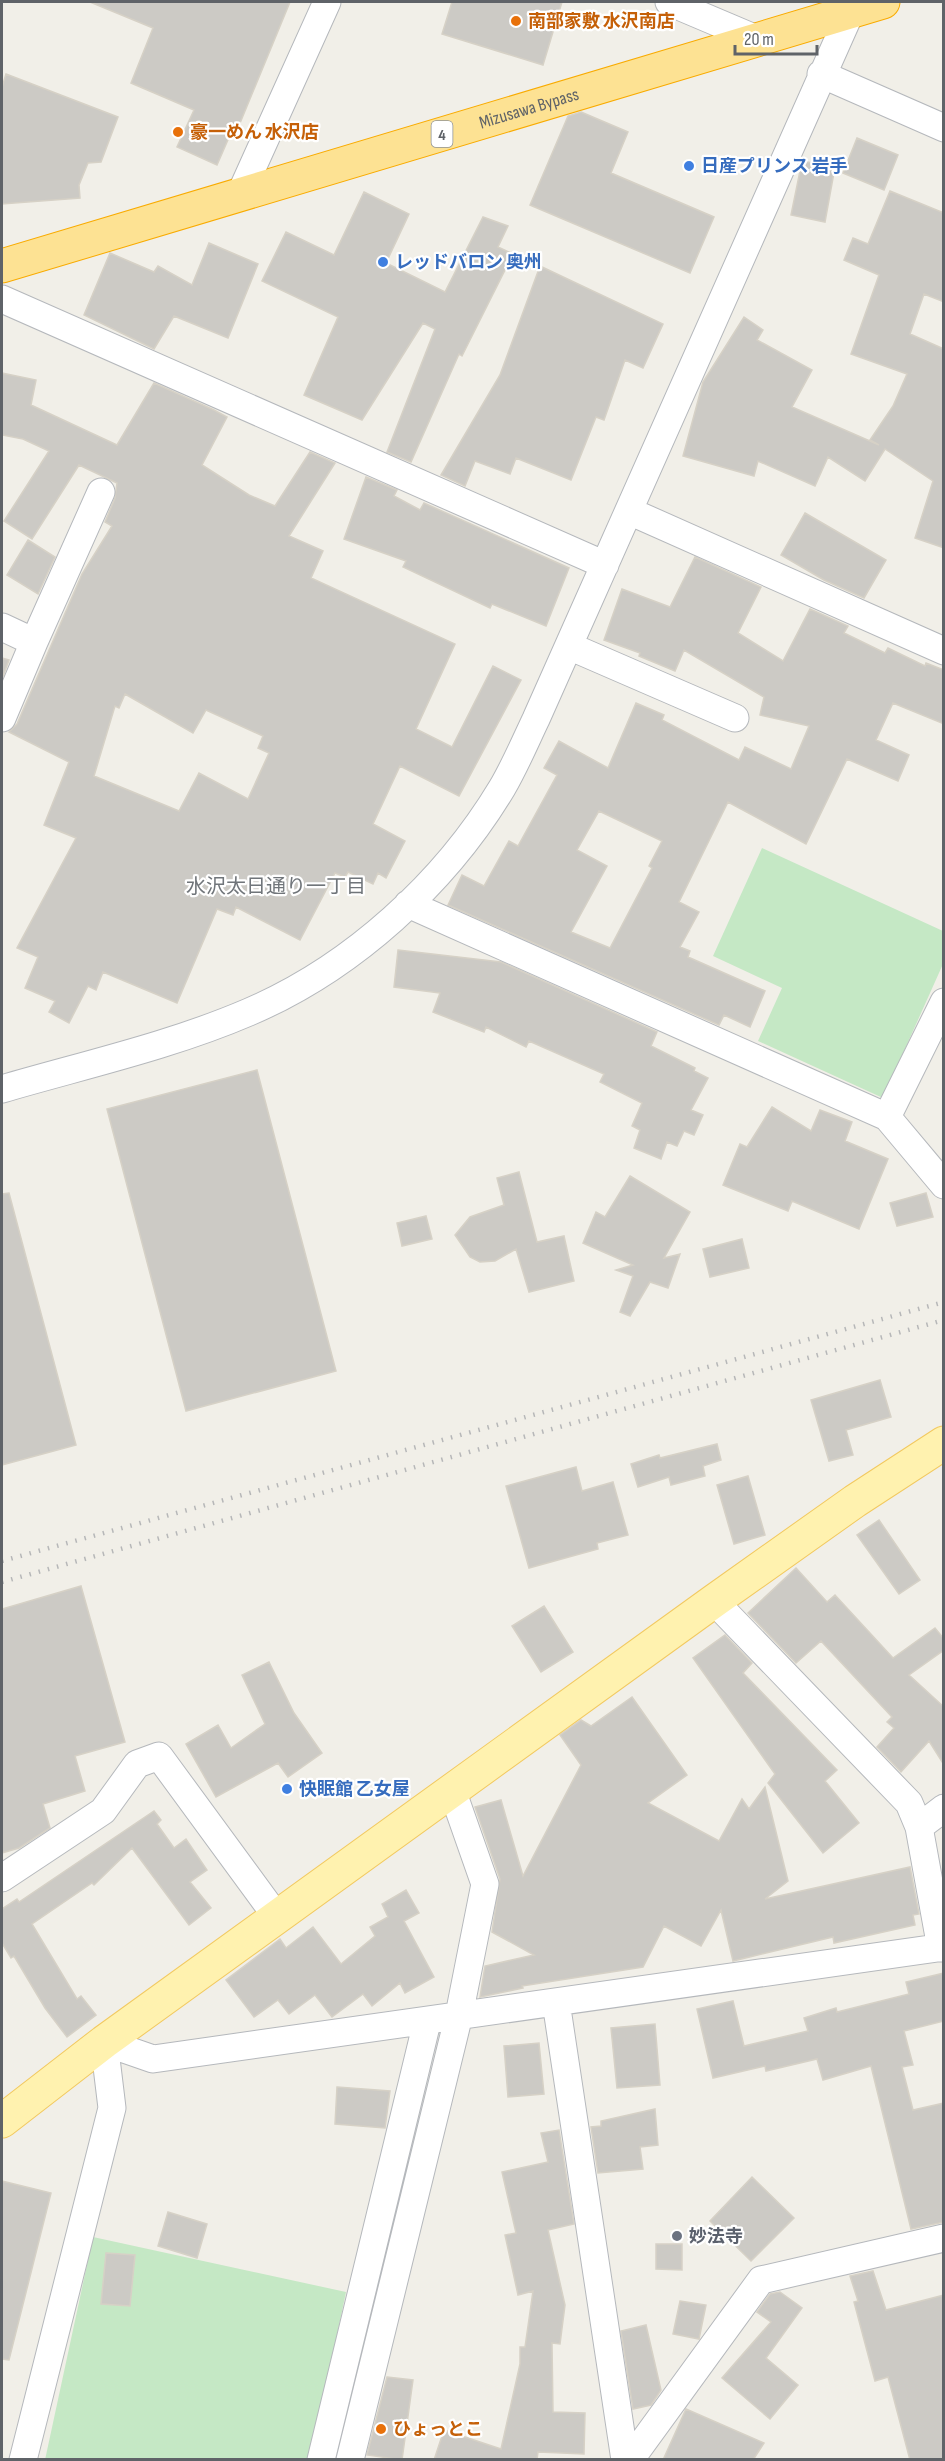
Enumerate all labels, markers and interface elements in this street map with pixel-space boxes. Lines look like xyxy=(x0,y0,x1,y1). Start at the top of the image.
place label: 南部家敷 水沢南店 xyxy=(528,11,675,32)
marker: 南部家敷 水沢南店 xyxy=(509,14,523,28)
scale bar xyxy=(735,18,818,56)
text: 20 m xyxy=(744,29,774,50)
street label: Mizusawa Bypass xyxy=(477,84,581,133)
road number: 4 xyxy=(432,121,452,147)
place label: 豪一めん 水沢店 xyxy=(190,122,319,143)
marker: 豪一めん 水沢店 xyxy=(171,125,185,139)
place label: 日産プリンス 岩手 xyxy=(701,156,847,177)
marker: 日産プリンス 岩手 xyxy=(682,159,696,173)
place label: レッドバロン 奥州 xyxy=(395,252,542,273)
marker: レッドバロン 奥州 xyxy=(376,255,390,269)
district label: 水沢太日通り一丁目 xyxy=(186,875,366,899)
place label: 快眠館 乙女屋 xyxy=(299,1779,410,1800)
marker: 快眠館 乙女屋 xyxy=(280,1782,294,1796)
place label: 妙法寺 xyxy=(689,2226,743,2247)
marker: 妙法寺 xyxy=(670,2229,684,2243)
place label: ひょっとこ xyxy=(393,2419,483,2440)
marker: ひょっとこ xyxy=(374,2422,388,2436)

